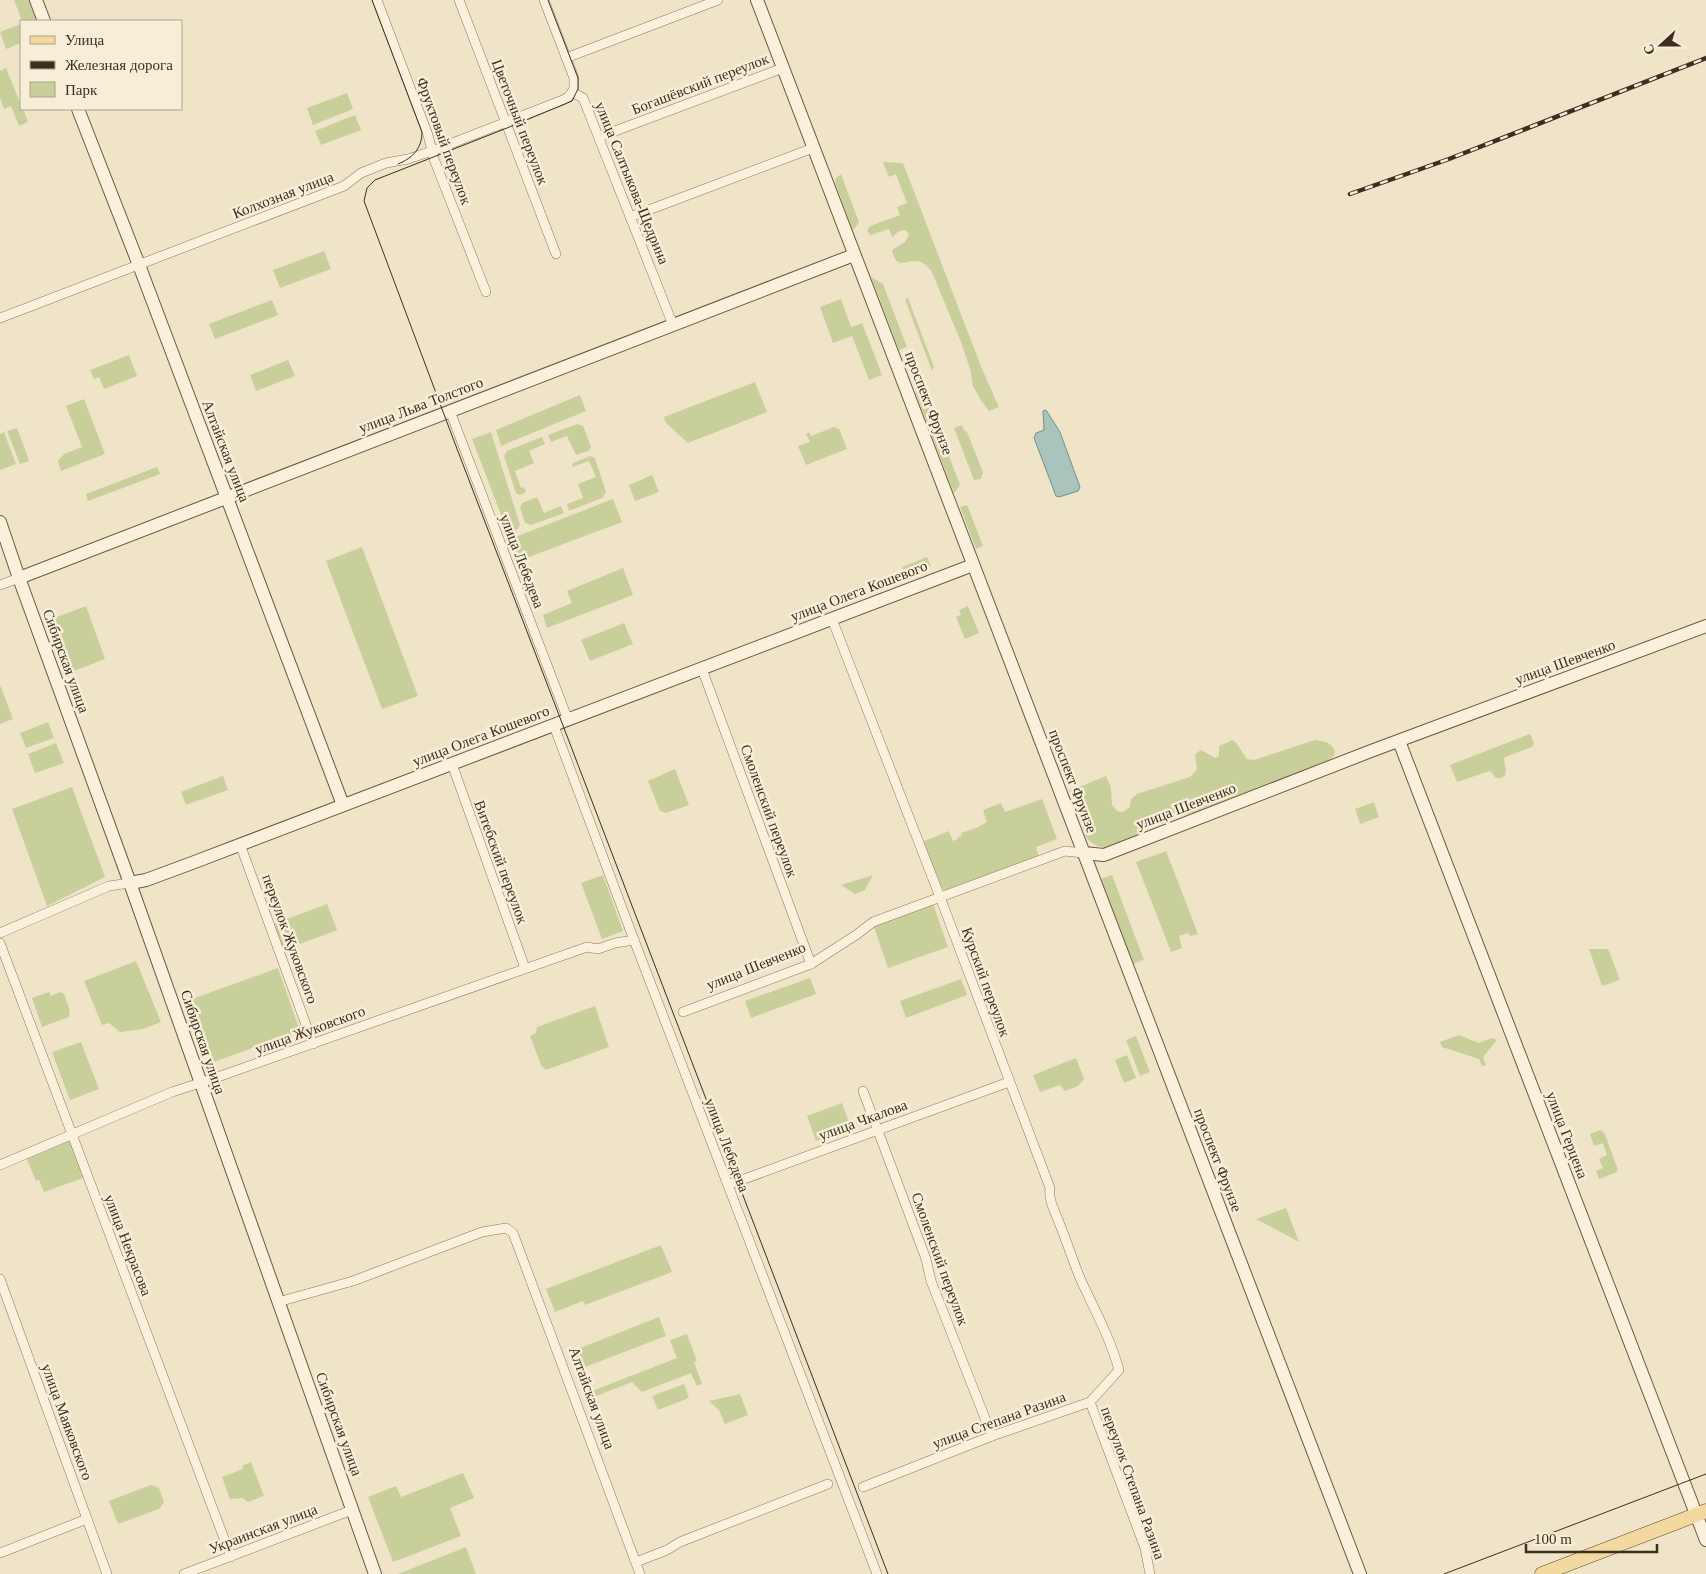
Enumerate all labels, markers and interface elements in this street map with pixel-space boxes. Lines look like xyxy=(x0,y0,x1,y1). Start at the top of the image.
legend xyxy=(20,20,182,110)
north arrow xyxy=(1636,20,1686,70)
text: Улица xyxy=(65,32,104,48)
text: С xyxy=(1641,42,1658,57)
street label: Богашёвский переулок xyxy=(629,50,771,118)
text: Железная дорога xyxy=(65,57,173,73)
street label: Цветочный переулок xyxy=(489,57,552,188)
street label: Фруктовый переулок xyxy=(414,75,475,207)
text: Парк xyxy=(65,82,98,98)
street label: улица Салтыкова-Щедрина xyxy=(592,99,672,267)
street label: Колхозная улица xyxy=(230,168,336,222)
street label: проспект Фрунзе xyxy=(902,349,956,457)
street label: улица Льва Толстого xyxy=(357,374,485,436)
street label: Алтайская улица xyxy=(199,398,253,505)
street label: улица Лебедева xyxy=(497,512,547,611)
street label: улица Олега Кошевого xyxy=(788,558,930,624)
street label: Сибирская улица xyxy=(40,607,92,715)
street label: улица Шевченко xyxy=(1513,636,1617,688)
street label: улица Олега Кошевого xyxy=(410,703,552,769)
street label: проспект Фрунзе xyxy=(1046,727,1100,835)
street label: Смоленский переулок xyxy=(737,742,801,880)
street label: улица Шевченко xyxy=(1134,780,1238,832)
street label: Витебский переулок xyxy=(471,798,531,927)
street label: переулок Жуковского xyxy=(259,872,321,1006)
street label: Курский переулок xyxy=(959,925,1013,1040)
street label: улица Шевченко xyxy=(704,939,808,993)
street label: Сибирская улица xyxy=(178,988,228,1097)
street label: улица Жуковского xyxy=(253,1003,367,1057)
street label: улица Герцена xyxy=(1543,1089,1591,1181)
street label: улица Лебедева xyxy=(702,1096,752,1195)
street label: улица Чкалова xyxy=(817,1096,910,1143)
street label: проспект Фрунзе xyxy=(1191,1106,1245,1214)
street label: Смоленский переулок xyxy=(908,1190,972,1328)
street label: улица Некрасова xyxy=(101,1192,155,1298)
street label: Алтайская улица xyxy=(566,1345,618,1452)
street label: улица Маяковского xyxy=(39,1362,95,1482)
street label: Сибирская улица xyxy=(313,1370,365,1478)
street label: улица Степана Разина xyxy=(930,1388,1068,1452)
street label: переулок Степана Разина xyxy=(1098,1405,1168,1562)
street label: Украинская улица xyxy=(207,1501,320,1557)
scale bar xyxy=(1526,1522,1657,1554)
text: 100 m xyxy=(1534,1531,1572,1547)

